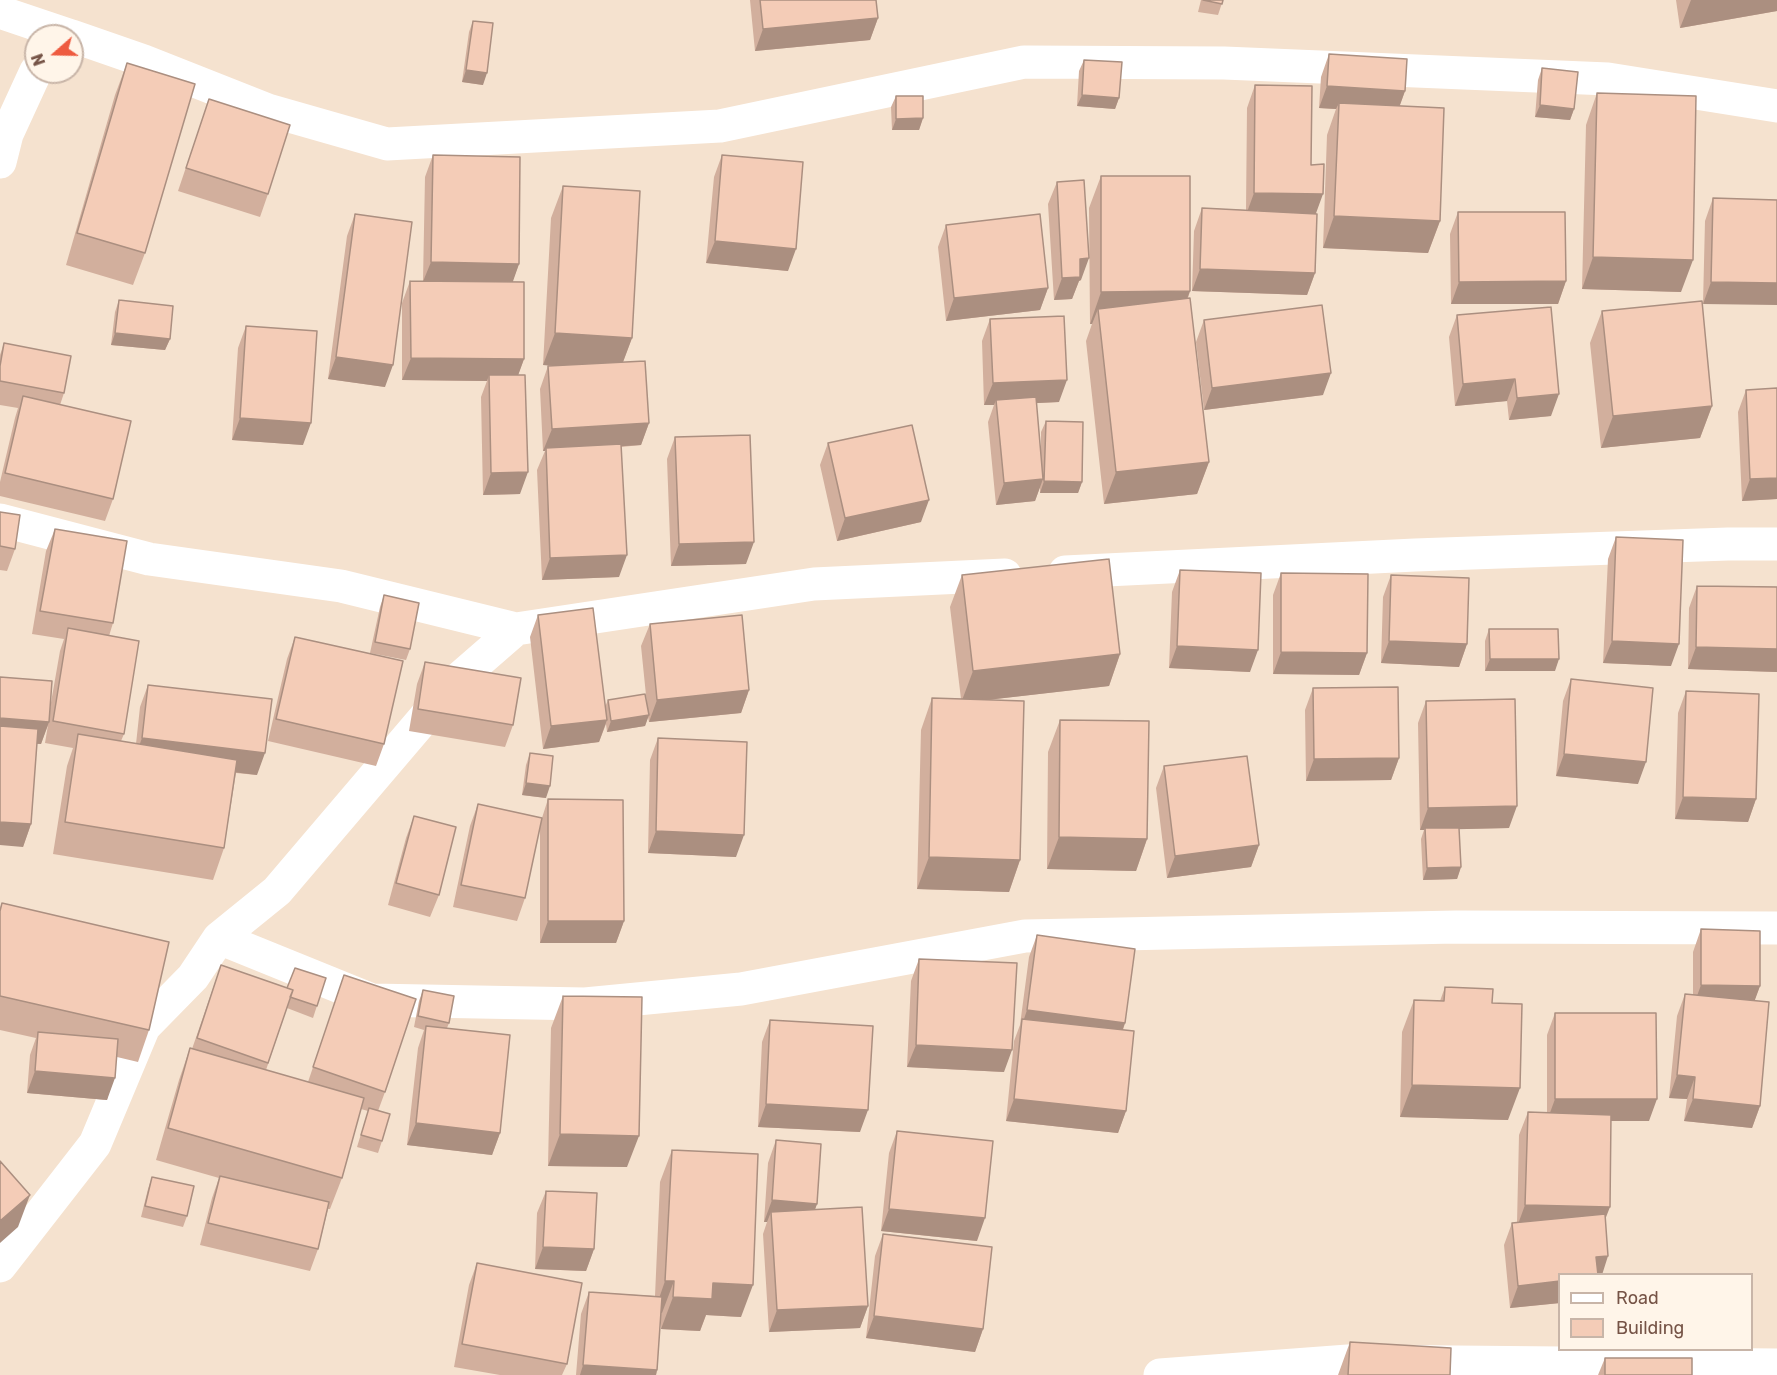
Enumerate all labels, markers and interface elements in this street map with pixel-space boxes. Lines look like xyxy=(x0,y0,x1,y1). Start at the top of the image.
north arrow xyxy=(24,24,84,84)
text: N xyxy=(28,51,49,68)
legend xyxy=(1558,1273,1753,1351)
text: Road xyxy=(1616,1287,1659,1309)
text: Building xyxy=(1616,1317,1684,1339)

